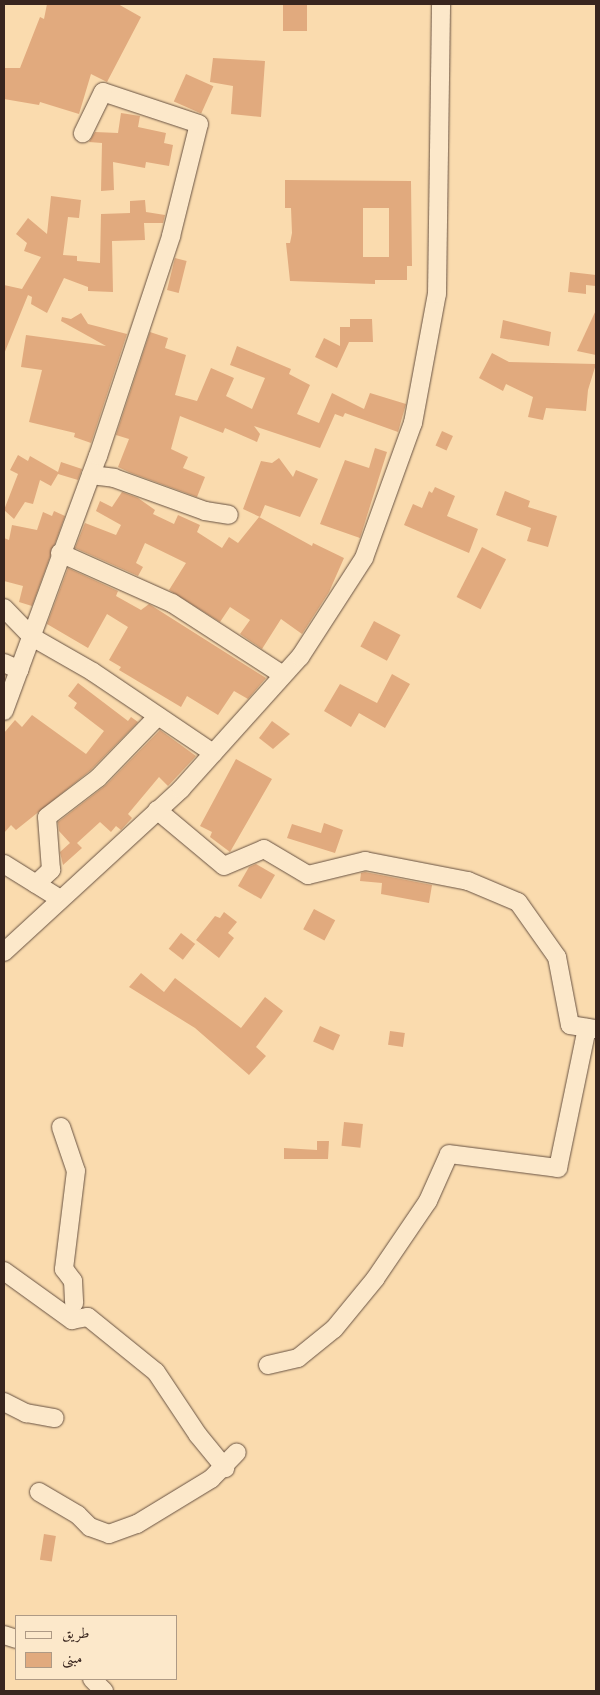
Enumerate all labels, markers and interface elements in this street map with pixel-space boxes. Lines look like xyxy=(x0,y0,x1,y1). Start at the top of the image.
legend xyxy=(15,1615,178,1680)
text: طريق xyxy=(62,1623,89,1642)
text: مبنى xyxy=(62,1648,82,1667)

